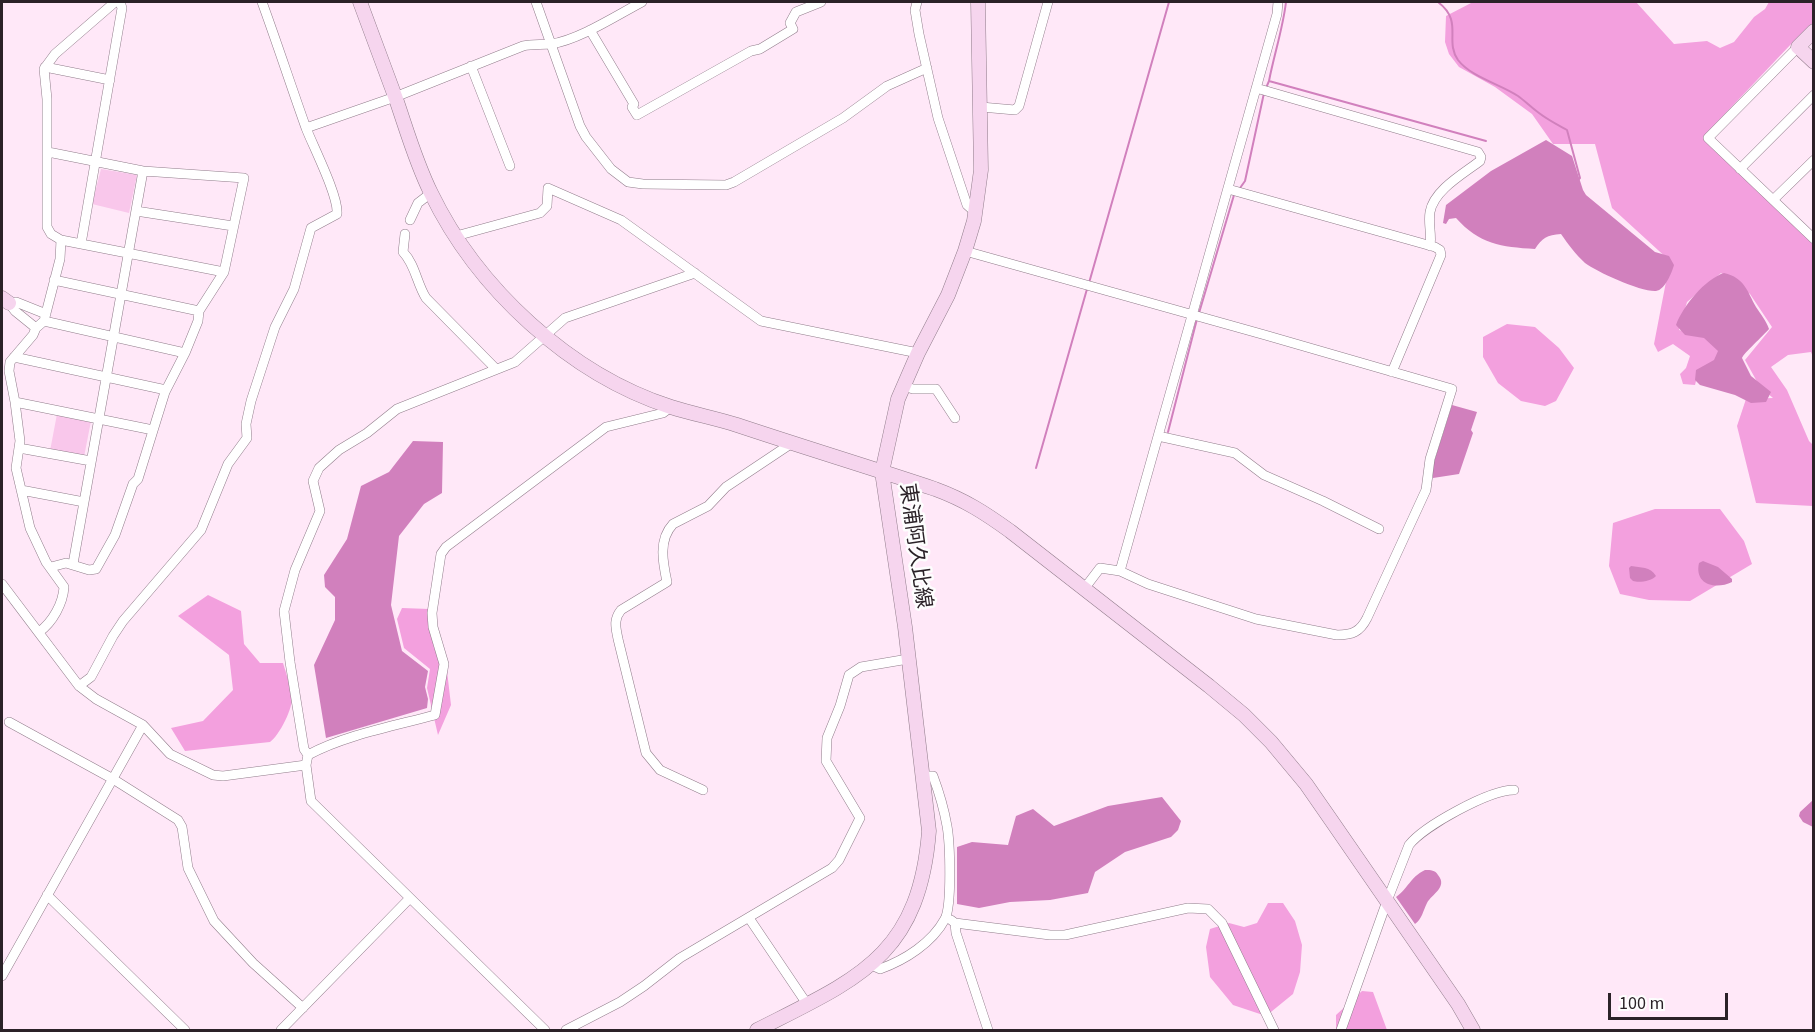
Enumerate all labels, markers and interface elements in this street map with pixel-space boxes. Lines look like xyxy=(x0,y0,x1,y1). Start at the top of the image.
street label: 東浦阿久比線 xyxy=(893,482,935,610)
scale bar xyxy=(1611,981,1731,1019)
text: 100 m xyxy=(1619,991,1664,1016)

